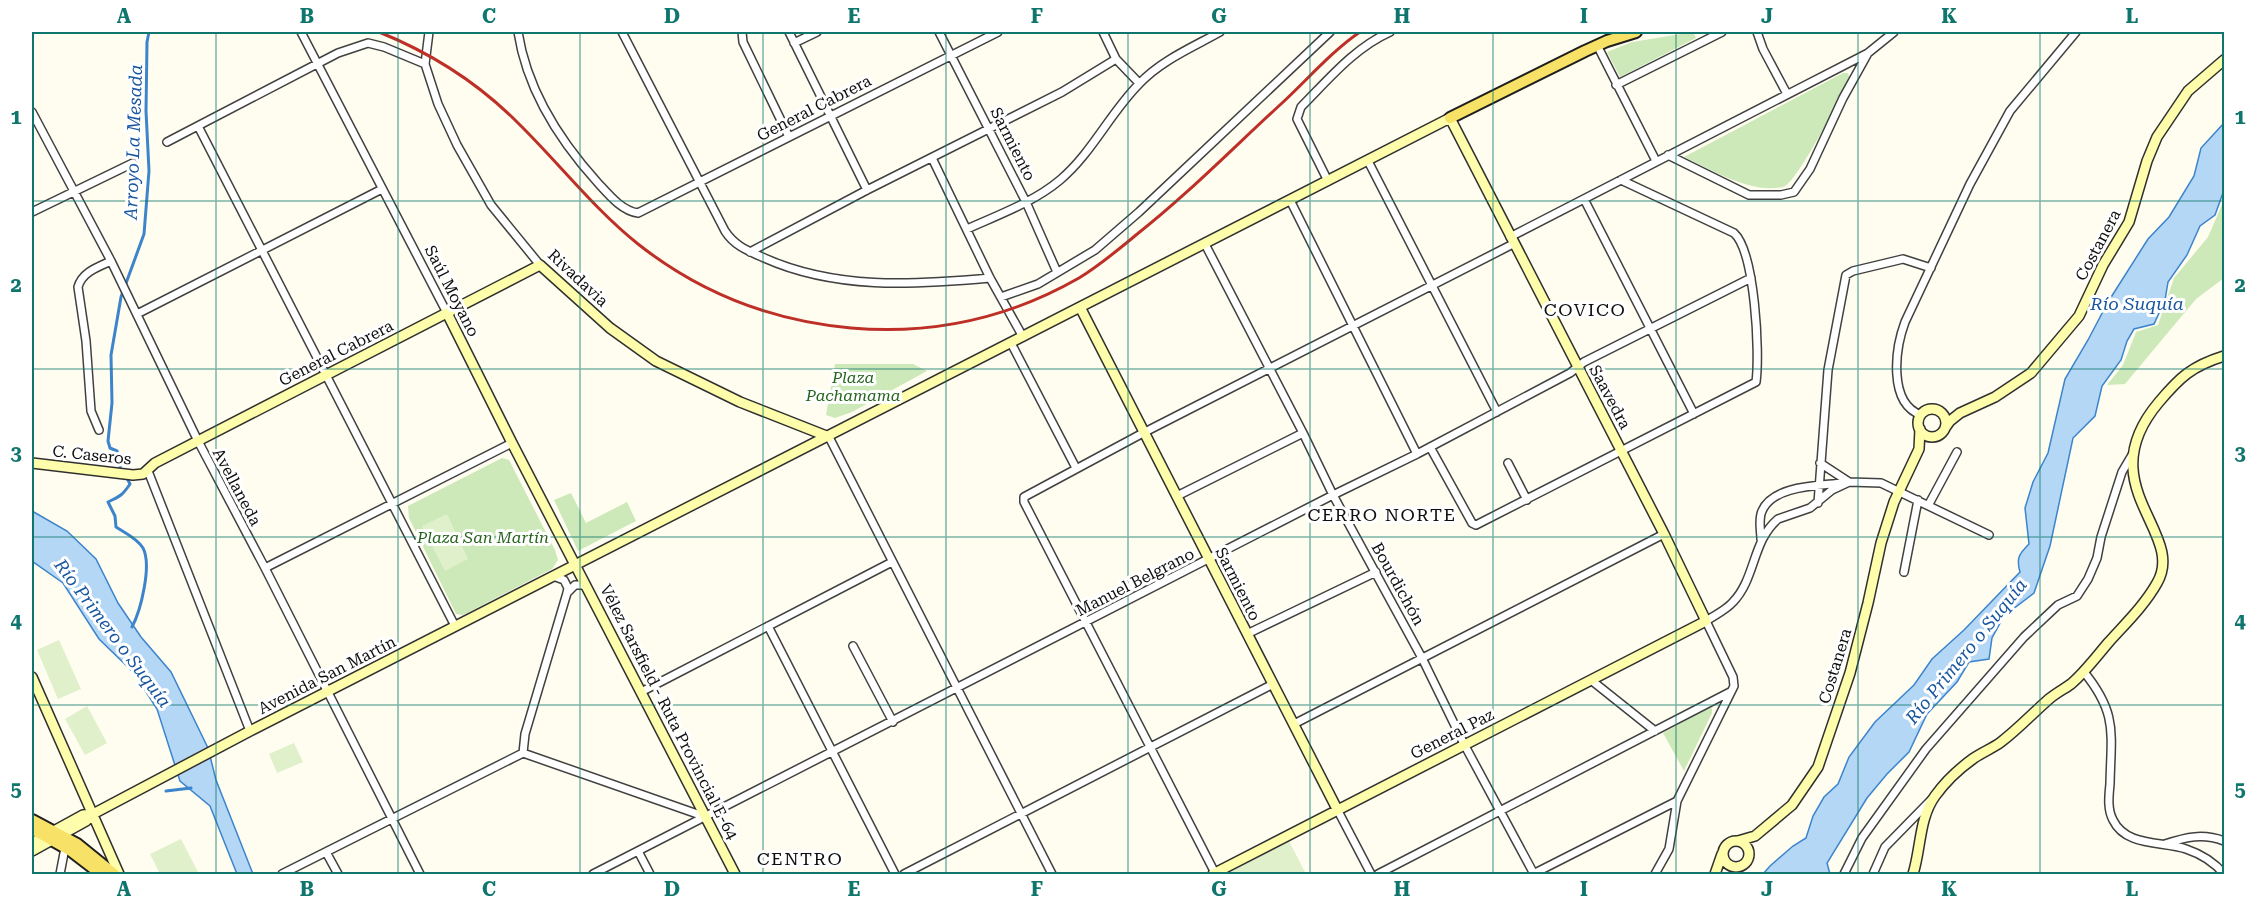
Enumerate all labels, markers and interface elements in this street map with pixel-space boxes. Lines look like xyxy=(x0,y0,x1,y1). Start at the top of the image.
text: A xyxy=(117,4,132,28)
text: B xyxy=(300,4,314,28)
text: C xyxy=(482,4,496,28)
text: D xyxy=(664,4,680,28)
text: E xyxy=(848,4,861,28)
text: F xyxy=(1031,4,1043,28)
text: G xyxy=(1211,4,1227,28)
text: H xyxy=(1394,4,1410,28)
text: I xyxy=(1580,4,1588,28)
text: J xyxy=(1761,4,1773,28)
text: K xyxy=(1941,4,1957,28)
text: L xyxy=(2126,4,2139,28)
water label: Arroyo La Mesada xyxy=(120,64,146,221)
street label: General Cabrera xyxy=(754,71,875,145)
street label: Sarmiento xyxy=(986,104,1040,184)
text: 1 xyxy=(10,105,22,129)
text: 1 xyxy=(2234,105,2246,129)
street label: Costanera xyxy=(2071,206,2125,284)
street label: Saúl Moyano xyxy=(421,242,483,340)
street label: Rivadavia xyxy=(544,245,612,311)
text: 2 xyxy=(10,273,22,297)
text: 2 xyxy=(2234,273,2246,297)
water label: Río Suquía xyxy=(2089,293,2184,314)
district label: COVICO xyxy=(1544,299,1626,320)
street label: General Cabrera xyxy=(276,316,397,390)
street label: Saavedra xyxy=(1585,362,1635,433)
park label: Plaza Pachamama xyxy=(805,368,901,405)
text: 3 xyxy=(10,441,22,465)
street label: C. Caseros xyxy=(52,441,133,469)
text: 3 xyxy=(2234,441,2246,465)
street label: Avellaneda xyxy=(209,445,265,529)
district label: CERRO NORTE xyxy=(1307,504,1457,525)
park label: Plaza San Martín xyxy=(416,528,549,547)
street label: Bourdichón xyxy=(1367,539,1429,629)
street label: Manuel Belgrano xyxy=(1073,544,1197,620)
street label: Sarmiento xyxy=(1211,544,1265,624)
water label: Río Primero o Suquía xyxy=(50,554,176,711)
water label: Río Primero o Suquía xyxy=(1900,574,2031,728)
street label: Vélez Sarsfield - Ruta Provincial E-64 xyxy=(596,581,742,843)
text: 4 xyxy=(10,609,22,633)
text: 4 xyxy=(2234,609,2246,633)
street label: Costanera xyxy=(1815,626,1856,706)
street label: Avenida San Martín xyxy=(255,632,399,718)
street label: General Paz xyxy=(1407,705,1497,763)
text: 5 xyxy=(10,777,22,801)
text: 5 xyxy=(2234,777,2246,801)
district label: CENTRO xyxy=(757,848,843,869)
text: A xyxy=(117,877,132,901)
text: B xyxy=(300,877,314,901)
text: C xyxy=(482,877,496,901)
text: D xyxy=(664,877,680,901)
text: E xyxy=(848,877,861,901)
text: F xyxy=(1031,877,1043,901)
text: G xyxy=(1211,877,1227,901)
text: H xyxy=(1394,877,1410,901)
text: I xyxy=(1580,877,1588,901)
text: J xyxy=(1761,877,1773,901)
text: K xyxy=(1941,877,1957,901)
text: L xyxy=(2126,877,2139,901)

